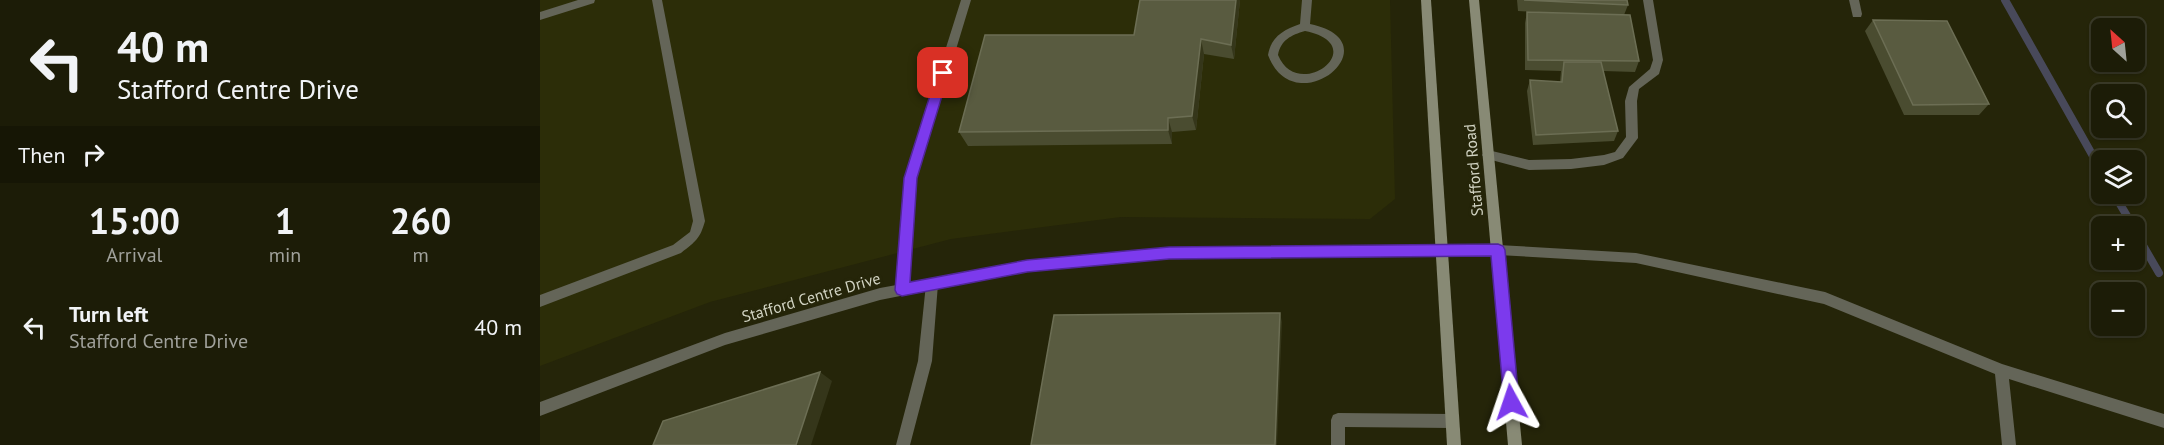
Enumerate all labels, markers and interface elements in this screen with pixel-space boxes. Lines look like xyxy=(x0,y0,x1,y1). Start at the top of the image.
north arrow xyxy=(2091,18,2145,72)
map controls xyxy=(2091,18,2145,336)
text: 40 m xyxy=(117,19,209,74)
icon: left xyxy=(18,24,96,102)
pin xyxy=(917,47,968,98)
icon: arrive xyxy=(926,56,959,89)
text: Stafford Centre Drive xyxy=(117,72,359,106)
button: search xyxy=(2091,84,2145,138)
street label: Stafford Road xyxy=(1459,123,1487,217)
icon: right xyxy=(77,138,110,171)
text: Then xyxy=(18,141,65,169)
button: layers xyxy=(2091,150,2145,204)
text: 15:00 xyxy=(89,197,180,244)
text: 1 xyxy=(275,197,295,244)
text: 260 xyxy=(390,197,451,244)
button: + xyxy=(2091,216,2145,270)
text: Arrival xyxy=(106,242,162,268)
text: min xyxy=(269,242,301,268)
text: m xyxy=(413,242,429,268)
street label: Stafford Centre Drive xyxy=(739,268,883,326)
button: − xyxy=(2091,282,2145,336)
text: Turn left xyxy=(69,300,149,328)
icon: left xyxy=(18,311,51,344)
text: 40 m xyxy=(474,313,522,341)
text: Stafford Centre Drive xyxy=(69,328,248,354)
position arrow xyxy=(1479,370,1543,434)

